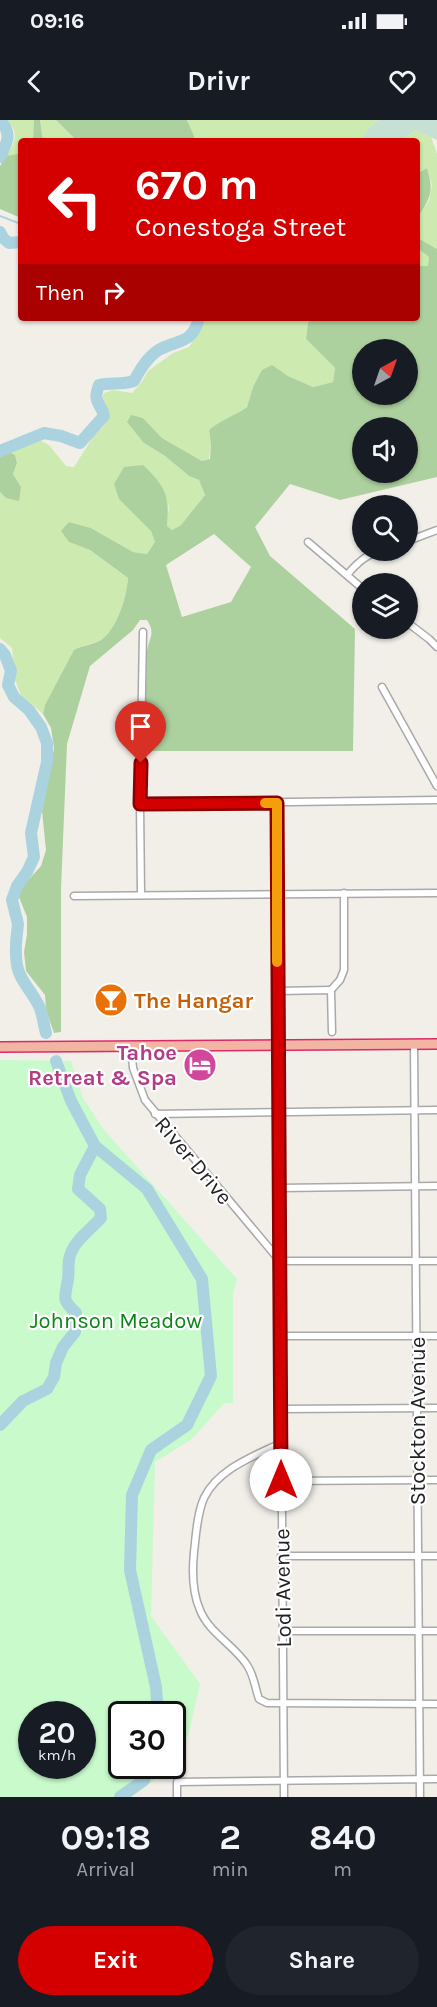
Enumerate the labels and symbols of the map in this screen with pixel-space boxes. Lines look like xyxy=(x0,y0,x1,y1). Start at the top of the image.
north arrow xyxy=(352,339,418,405)
pin xyxy=(115,701,166,763)
bar icon: The Hangar xyxy=(93,982,129,1018)
place label: The Hangar xyxy=(134,988,253,1014)
place label: Tahoe Retreat & Spa xyxy=(28,1040,177,1091)
hotel icon: Tahoe Retreat & Spa xyxy=(182,1047,218,1083)
street label: River Drive xyxy=(149,1111,238,1210)
park label: Johnson Meadow xyxy=(30,1308,202,1334)
street label: Stockton Avenue xyxy=(405,1337,431,1505)
position arrow xyxy=(249,1448,313,1512)
street label: Lodi Avenue xyxy=(269,1528,297,1648)
speed limit sign: 30 xyxy=(108,1701,186,1779)

